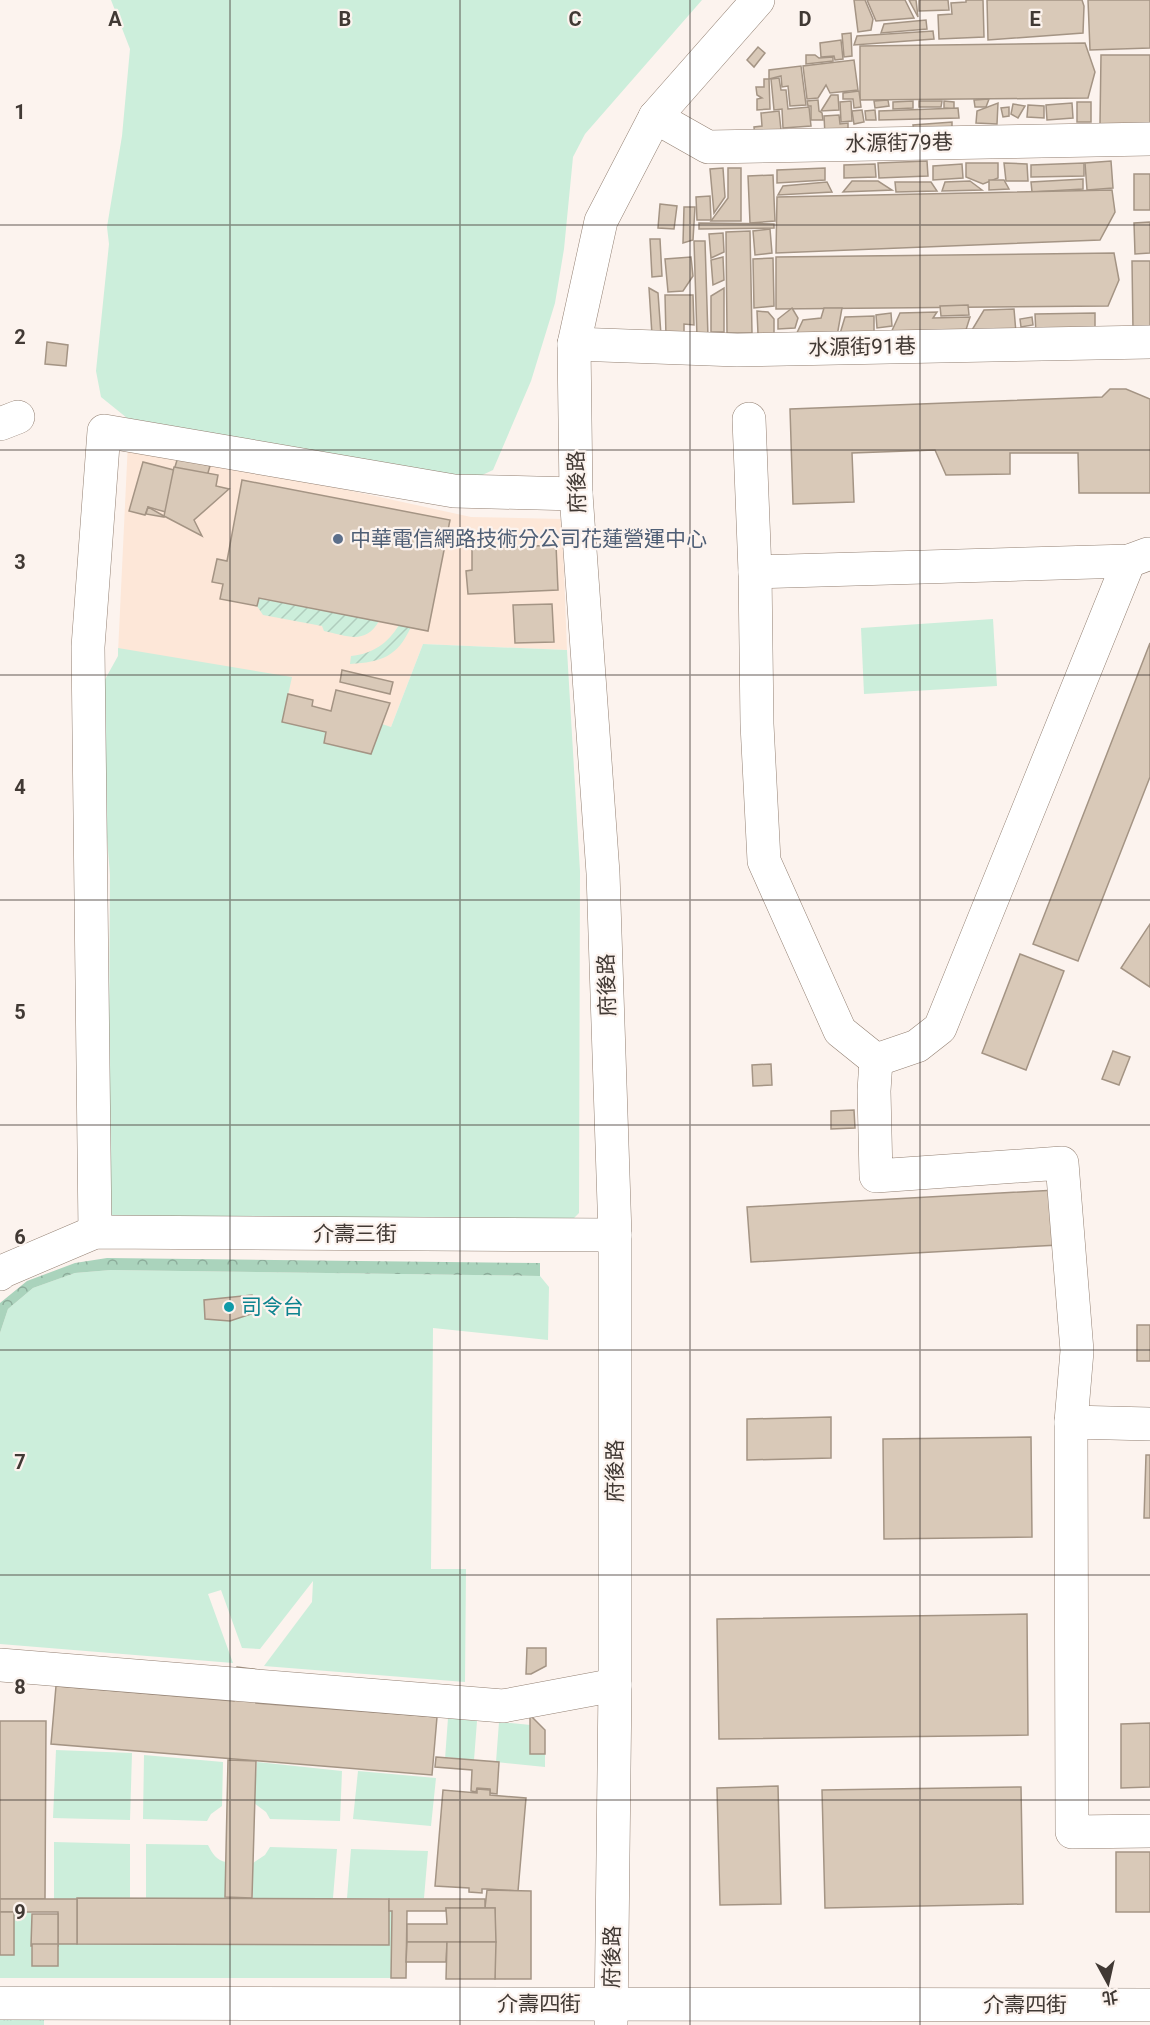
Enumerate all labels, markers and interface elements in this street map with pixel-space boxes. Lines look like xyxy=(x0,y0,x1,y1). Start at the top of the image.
text: A xyxy=(108,7,122,31)
text: B xyxy=(339,7,351,31)
text: C xyxy=(568,7,582,31)
text: D xyxy=(799,7,812,31)
text: E xyxy=(1029,7,1041,31)
text: 1 xyxy=(14,100,26,124)
street label: 水源街79巷 xyxy=(845,130,953,156)
text: 2 xyxy=(14,325,26,349)
street label: 水源街91巷 xyxy=(808,334,916,360)
street label: 府後路 xyxy=(564,450,590,514)
place label: 中華電信網路技術分公司花蓮營運中心 xyxy=(350,527,707,551)
marker: 中華電信網路技術分公司花蓮營運中心 xyxy=(331,532,345,546)
text: 3 xyxy=(14,550,26,574)
text: 4 xyxy=(14,775,26,799)
street label: 府後路 xyxy=(594,953,620,1017)
text: 5 xyxy=(14,1000,26,1024)
street label: 介壽三街 xyxy=(313,1222,397,1246)
text: 6 xyxy=(14,1225,26,1249)
place label: 司令台 xyxy=(241,1295,304,1319)
marker: 司令台 xyxy=(222,1300,236,1314)
street label: 府後路 xyxy=(603,1440,627,1503)
text: 7 xyxy=(14,1450,26,1474)
text: 8 xyxy=(14,1675,26,1699)
text: 9 xyxy=(14,1900,26,1924)
street label: 府後路 xyxy=(599,1925,625,1989)
north arrow xyxy=(1078,1953,1138,2013)
text: 北 xyxy=(1101,1987,1119,2008)
street label: 介壽四街 xyxy=(497,1992,581,2016)
street label: 介壽四街 xyxy=(983,1993,1067,2017)

